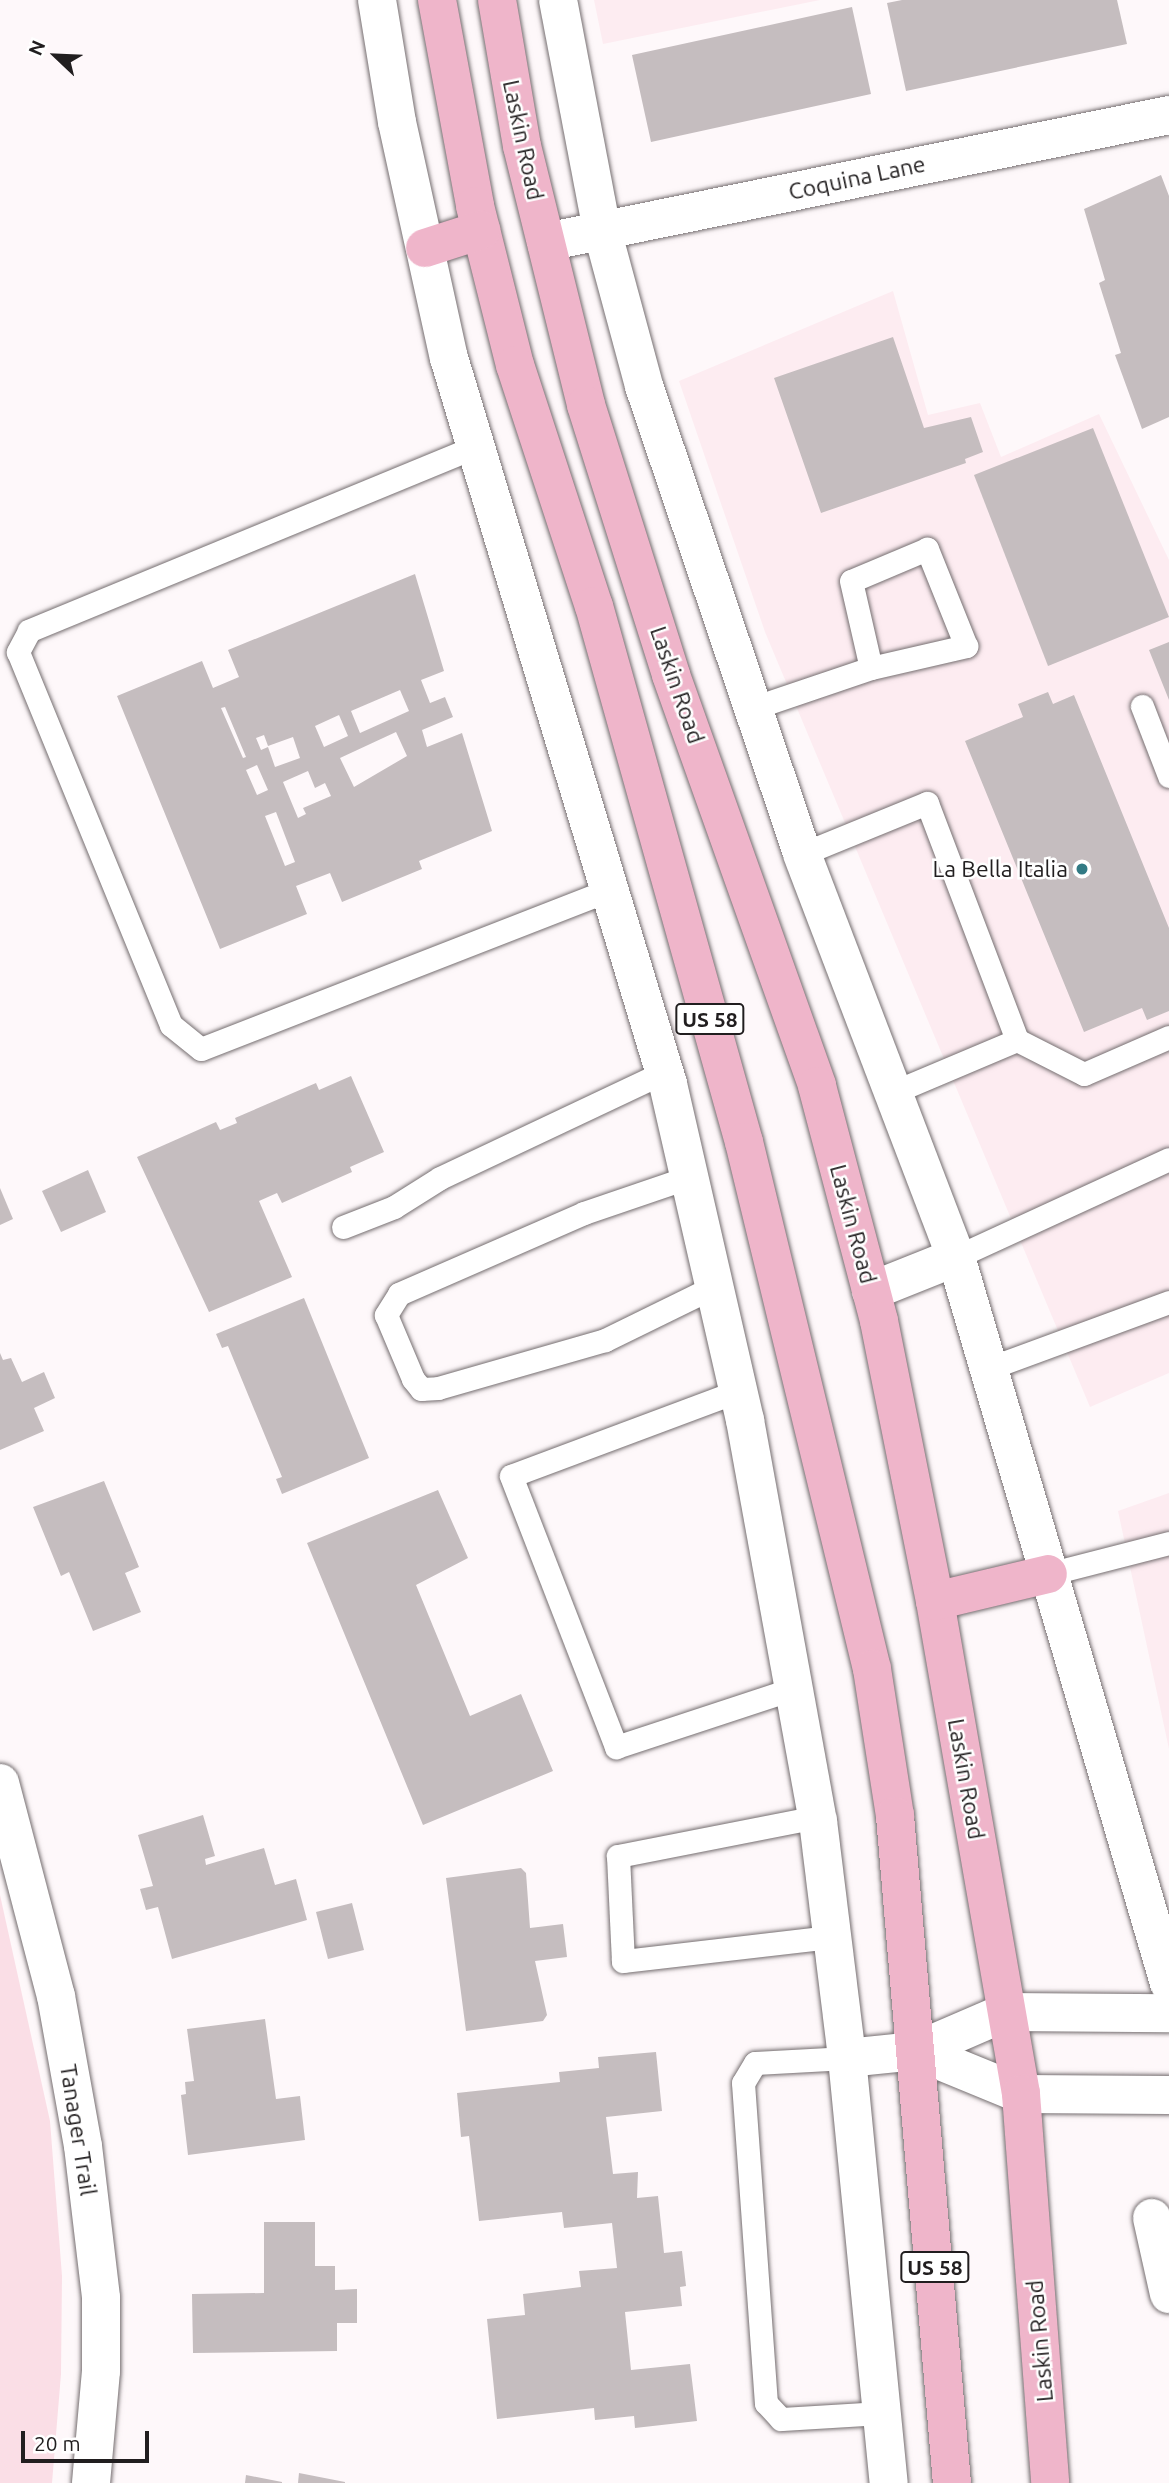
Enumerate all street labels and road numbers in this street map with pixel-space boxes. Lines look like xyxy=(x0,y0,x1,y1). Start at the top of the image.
street label: Laskin Road xyxy=(497,77,549,203)
street label: Coquina Lane xyxy=(786,150,928,206)
street label: Laskin Road xyxy=(644,623,710,747)
road number: US 58 xyxy=(675,1002,745,1036)
street label: Laskin Road xyxy=(824,1161,882,1287)
street label: Laskin Road xyxy=(942,1716,990,1842)
street label: Tanager Trail xyxy=(54,2062,102,2198)
road number: US 58 xyxy=(900,2250,970,2284)
street label: Laskin Road xyxy=(1021,2279,1059,2403)

